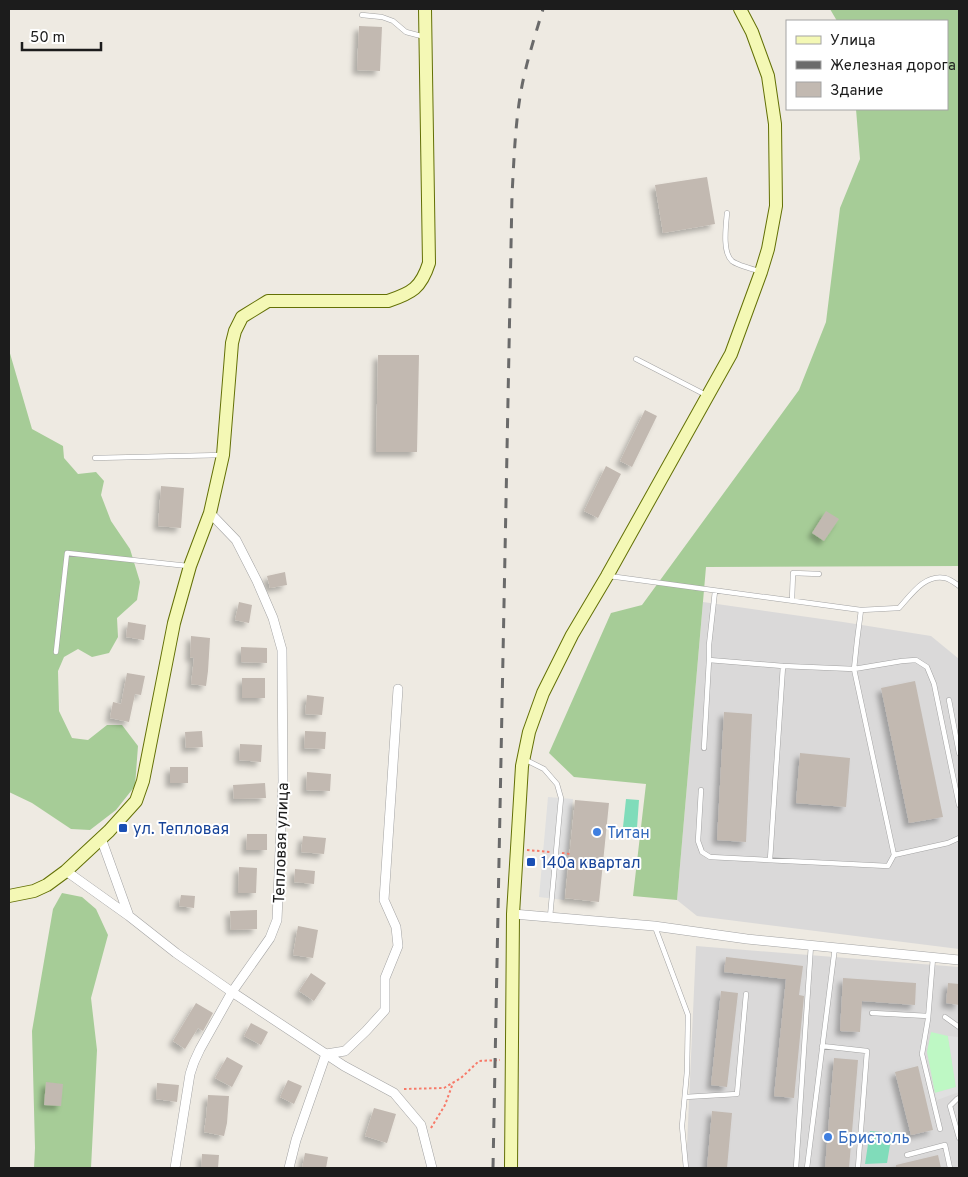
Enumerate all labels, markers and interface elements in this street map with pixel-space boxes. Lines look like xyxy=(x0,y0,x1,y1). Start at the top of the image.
scale bar xyxy=(22,20,101,52)
legend xyxy=(786,20,948,110)
text: 50 m xyxy=(30,29,65,48)
text: Улица xyxy=(830,32,875,51)
text: Железная дорога xyxy=(830,57,956,76)
text: Здание xyxy=(830,82,883,101)
street label: Тепловая улица xyxy=(270,782,294,904)
place label: ул. Тепловая xyxy=(133,820,229,840)
marker: ул. Тепловая xyxy=(117,822,129,834)
place label: Титан xyxy=(607,824,650,844)
marker: Титан xyxy=(591,826,603,838)
place label: 140а квартал xyxy=(541,854,641,874)
marker: 140а квартал xyxy=(525,856,537,868)
place label: Бристоль xyxy=(838,1129,910,1149)
marker: Бристоль xyxy=(822,1131,834,1143)

